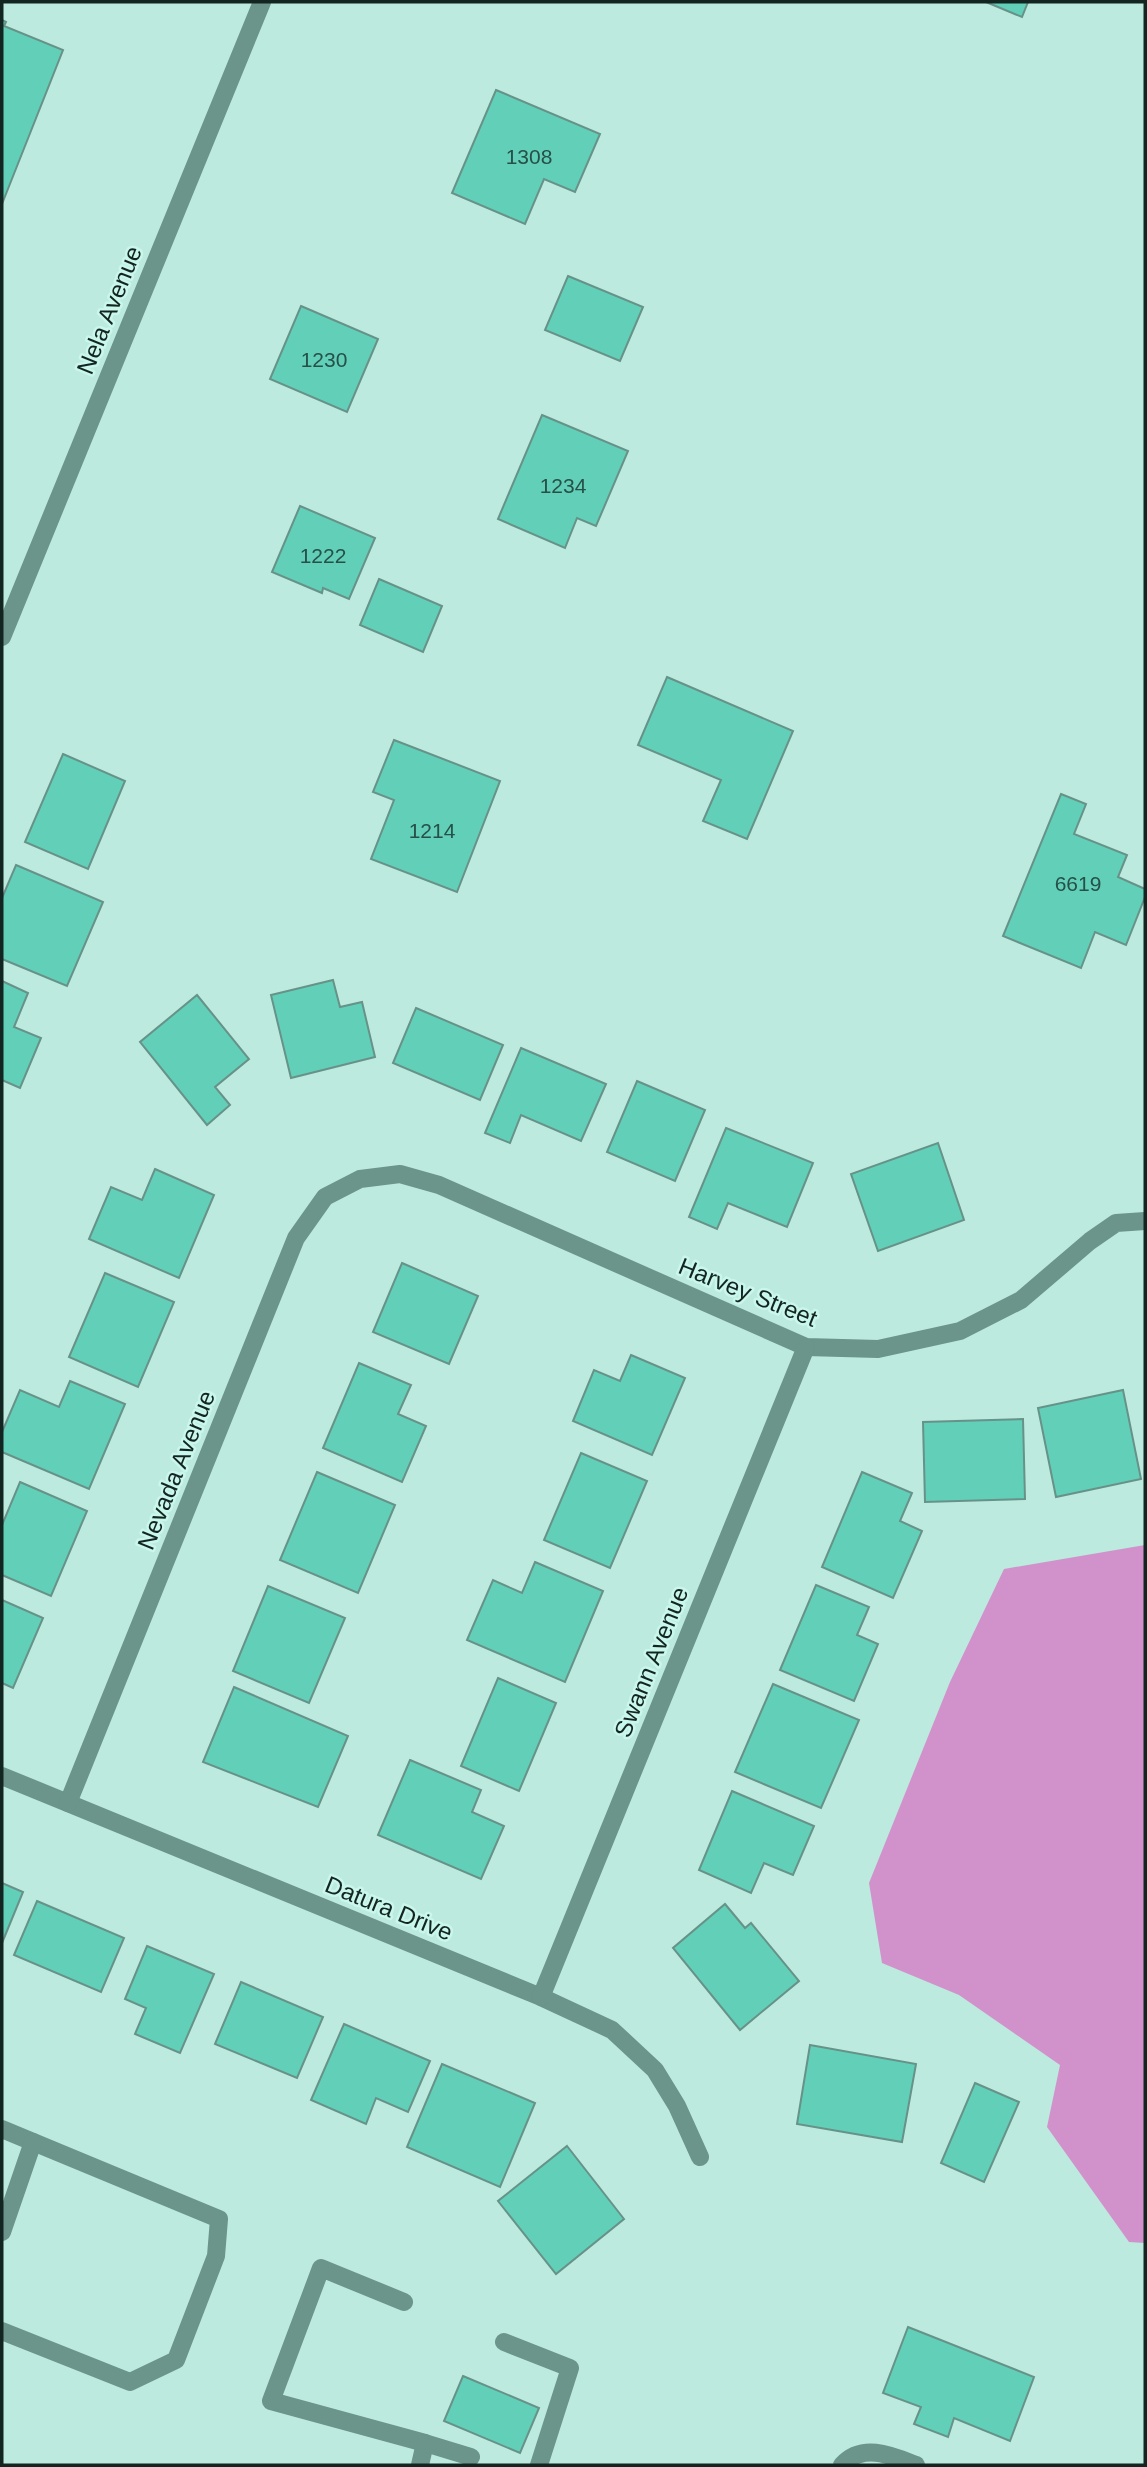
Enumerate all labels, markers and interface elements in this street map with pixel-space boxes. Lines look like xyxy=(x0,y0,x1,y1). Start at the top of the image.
house number: 1308 xyxy=(506,145,552,168)
street label: Nela Avenue xyxy=(71,242,147,378)
house number: 1230 xyxy=(301,348,347,371)
house number: 1234 xyxy=(540,474,587,497)
house number: 1222 xyxy=(300,544,346,567)
house number: 1214 xyxy=(409,819,456,842)
house number: 6619 xyxy=(1055,872,1101,895)
street label: Harvey Street xyxy=(675,1252,821,1332)
street label: Nevada Avenue xyxy=(132,1387,220,1553)
street label: Swann Avenue xyxy=(609,1583,693,1741)
street label: Datura Drive xyxy=(321,1870,457,1946)

